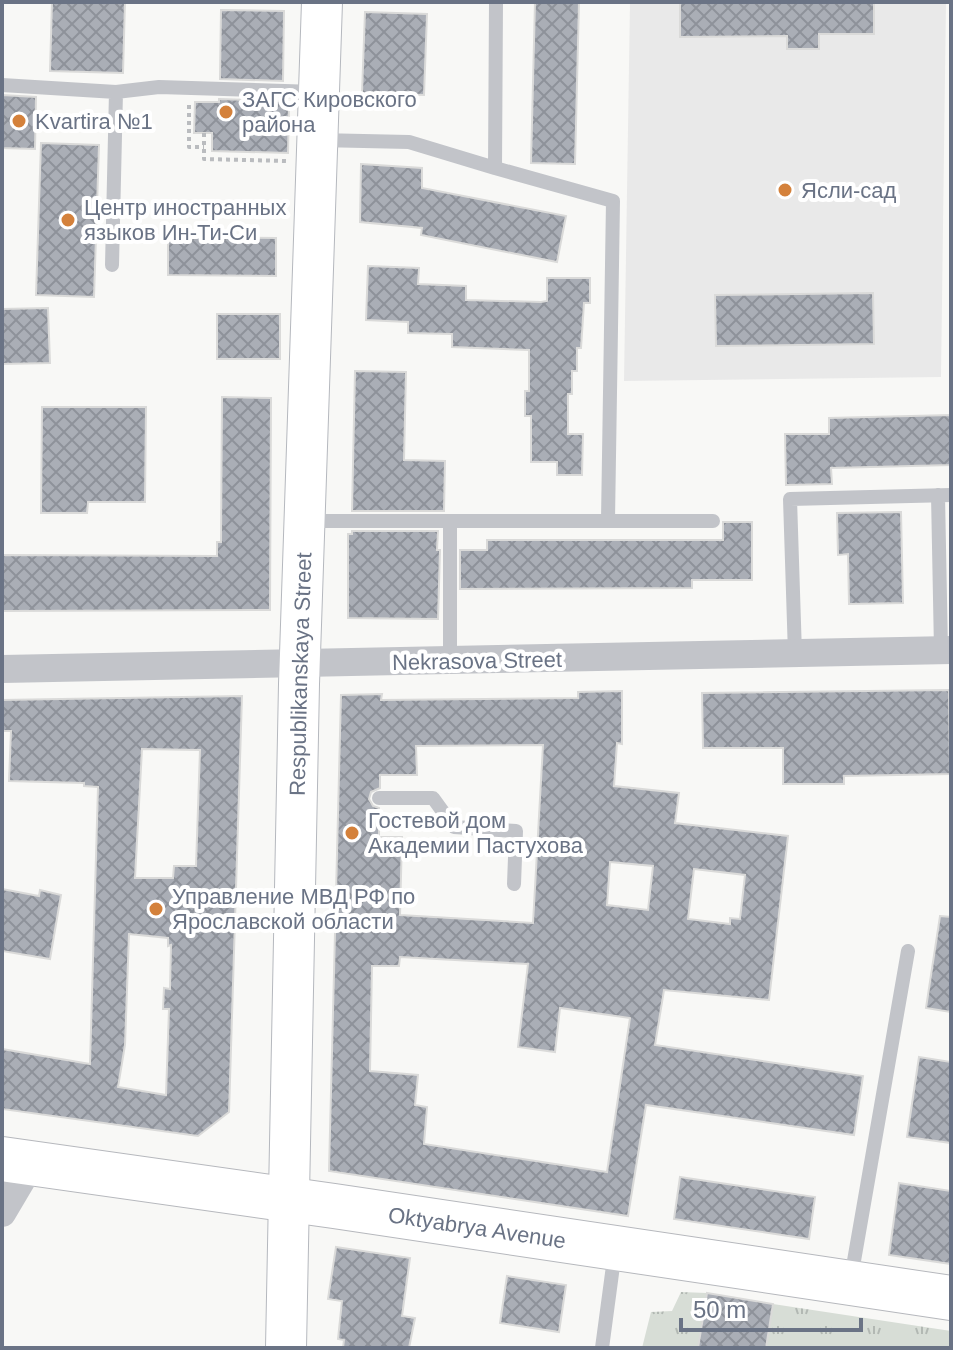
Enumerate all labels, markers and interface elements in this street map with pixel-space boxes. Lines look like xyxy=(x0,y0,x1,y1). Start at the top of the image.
place label: ЗАГС Кировского района xyxy=(242,87,417,137)
marker: ЗАГС Кировского района xyxy=(217,103,235,121)
place label: Kvartira №1 xyxy=(35,109,153,134)
marker: Kvartira №1 xyxy=(10,112,28,130)
place label: Ясли-сад xyxy=(801,178,897,203)
marker: Ясли-сад xyxy=(776,181,794,199)
place label: Центр иностранных языков Ин-Ти-Си xyxy=(84,195,286,245)
marker: Центр иностранных языков Ин-Ти-Си xyxy=(59,211,77,229)
street label: Respublikanskaya Street xyxy=(284,552,316,796)
street label: Nekrasova Street xyxy=(392,647,562,675)
place label: Гостевой дом Академии Пастухова xyxy=(368,808,584,858)
marker: Гостевой дом Академии Пастухова xyxy=(343,824,361,842)
place label: Управление МВД РФ по Ярославской области xyxy=(172,884,415,934)
marker: Управление МВД РФ по Ярославской области xyxy=(147,900,165,918)
street label: Oktyabrya Avenue xyxy=(386,1202,568,1253)
scale bar xyxy=(681,1282,861,1332)
text: 50 m xyxy=(693,1296,746,1323)

